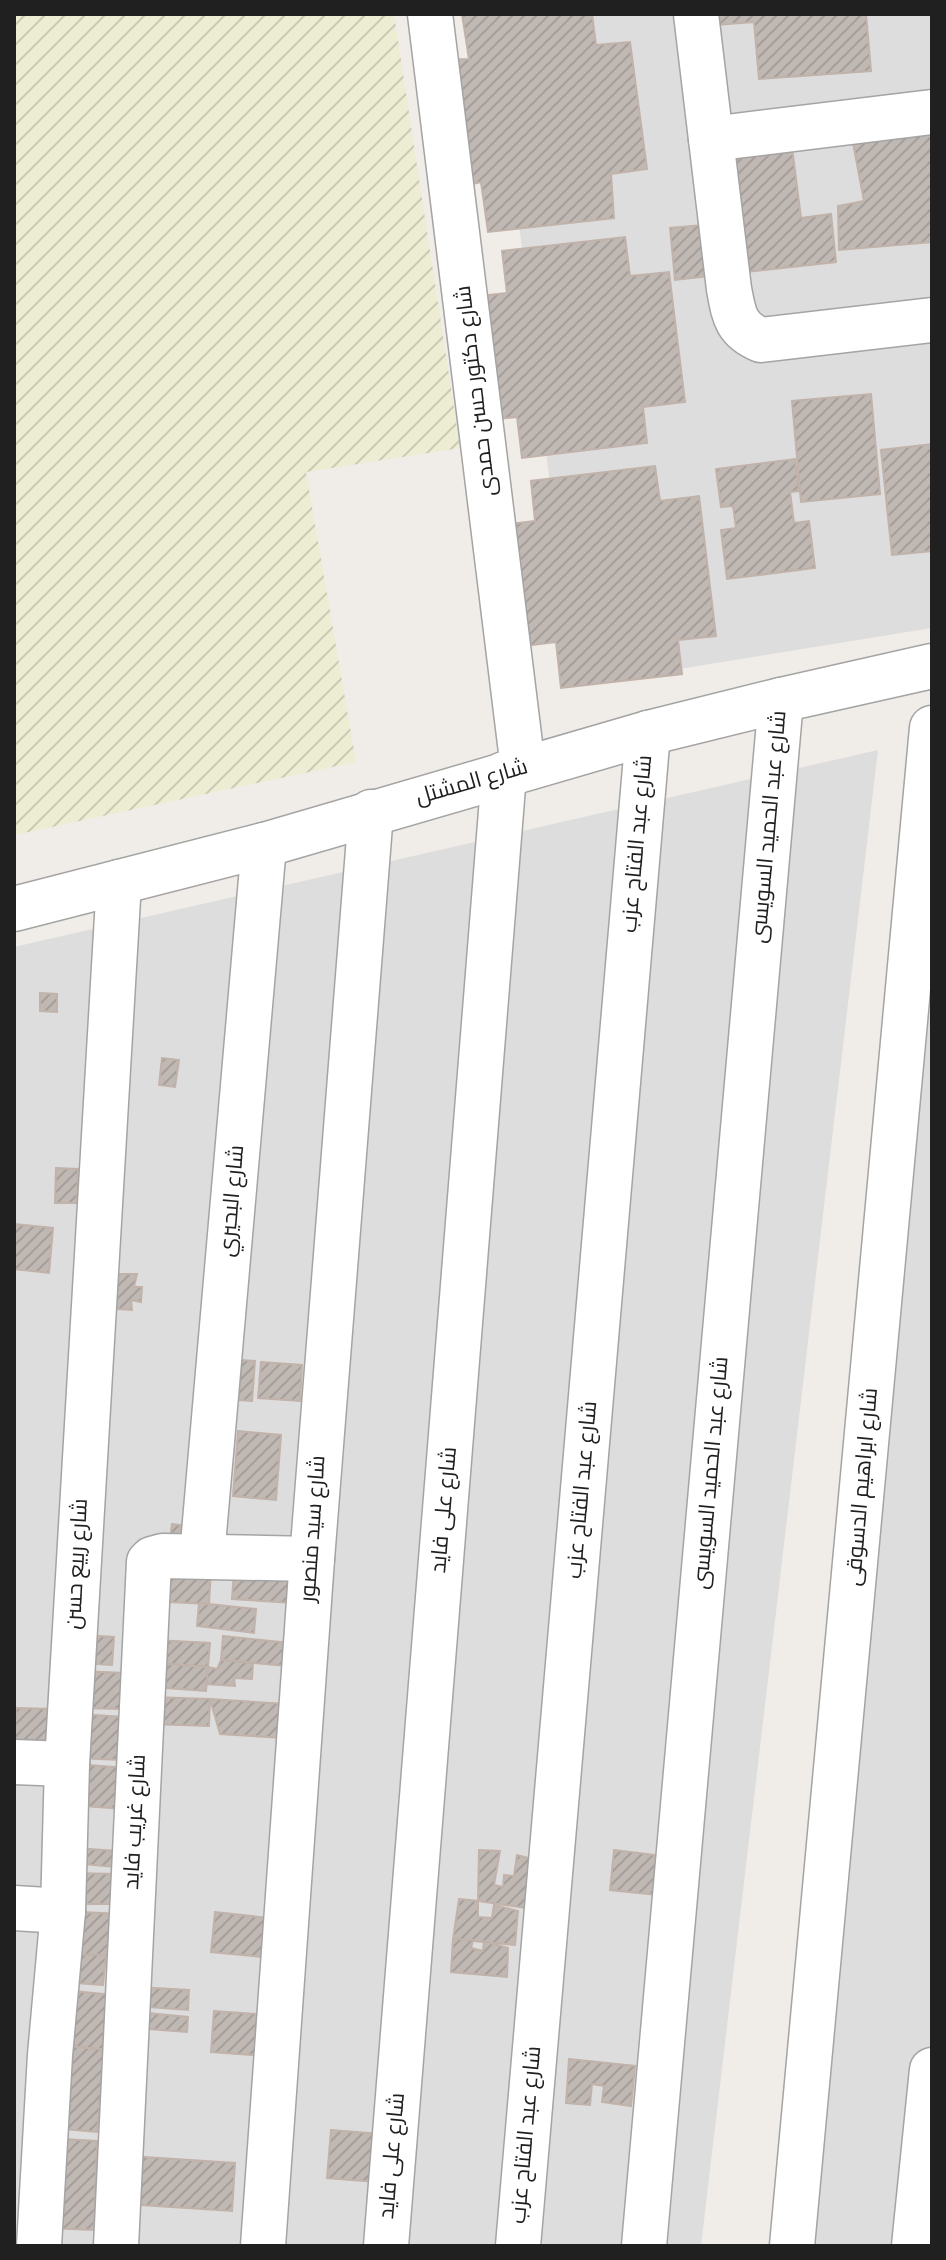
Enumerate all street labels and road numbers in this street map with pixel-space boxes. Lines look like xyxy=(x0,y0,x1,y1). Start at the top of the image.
street label: شارع دكتور حسن حمدى xyxy=(451,284,503,498)
street label: شارع عبد الحميد السويسى xyxy=(746,710,794,944)
street label: شارع المشتل xyxy=(413,754,531,812)
street label: شارع عبد الفتاح عزب xyxy=(617,754,659,934)
street label: شارع البحيري xyxy=(215,1144,252,1258)
street label: شارع عبد الحميد السويسى xyxy=(688,1356,736,1590)
street label: شارع ابراهيم الدسوقى xyxy=(841,1387,885,1587)
street label: شارع عبد الفتاح عزب xyxy=(562,1400,604,1580)
street label: شارع على فايد xyxy=(426,1446,464,1574)
street label: شارع سيد منصور xyxy=(295,1455,333,1605)
street label: شارع ربيع حسن xyxy=(61,1498,95,1630)
street label: شارع غريب فايد xyxy=(119,1754,153,1890)
street label: شارع عبد الفتاح عزب xyxy=(506,2045,548,2225)
street label: شارع على فايد xyxy=(374,2092,412,2220)

